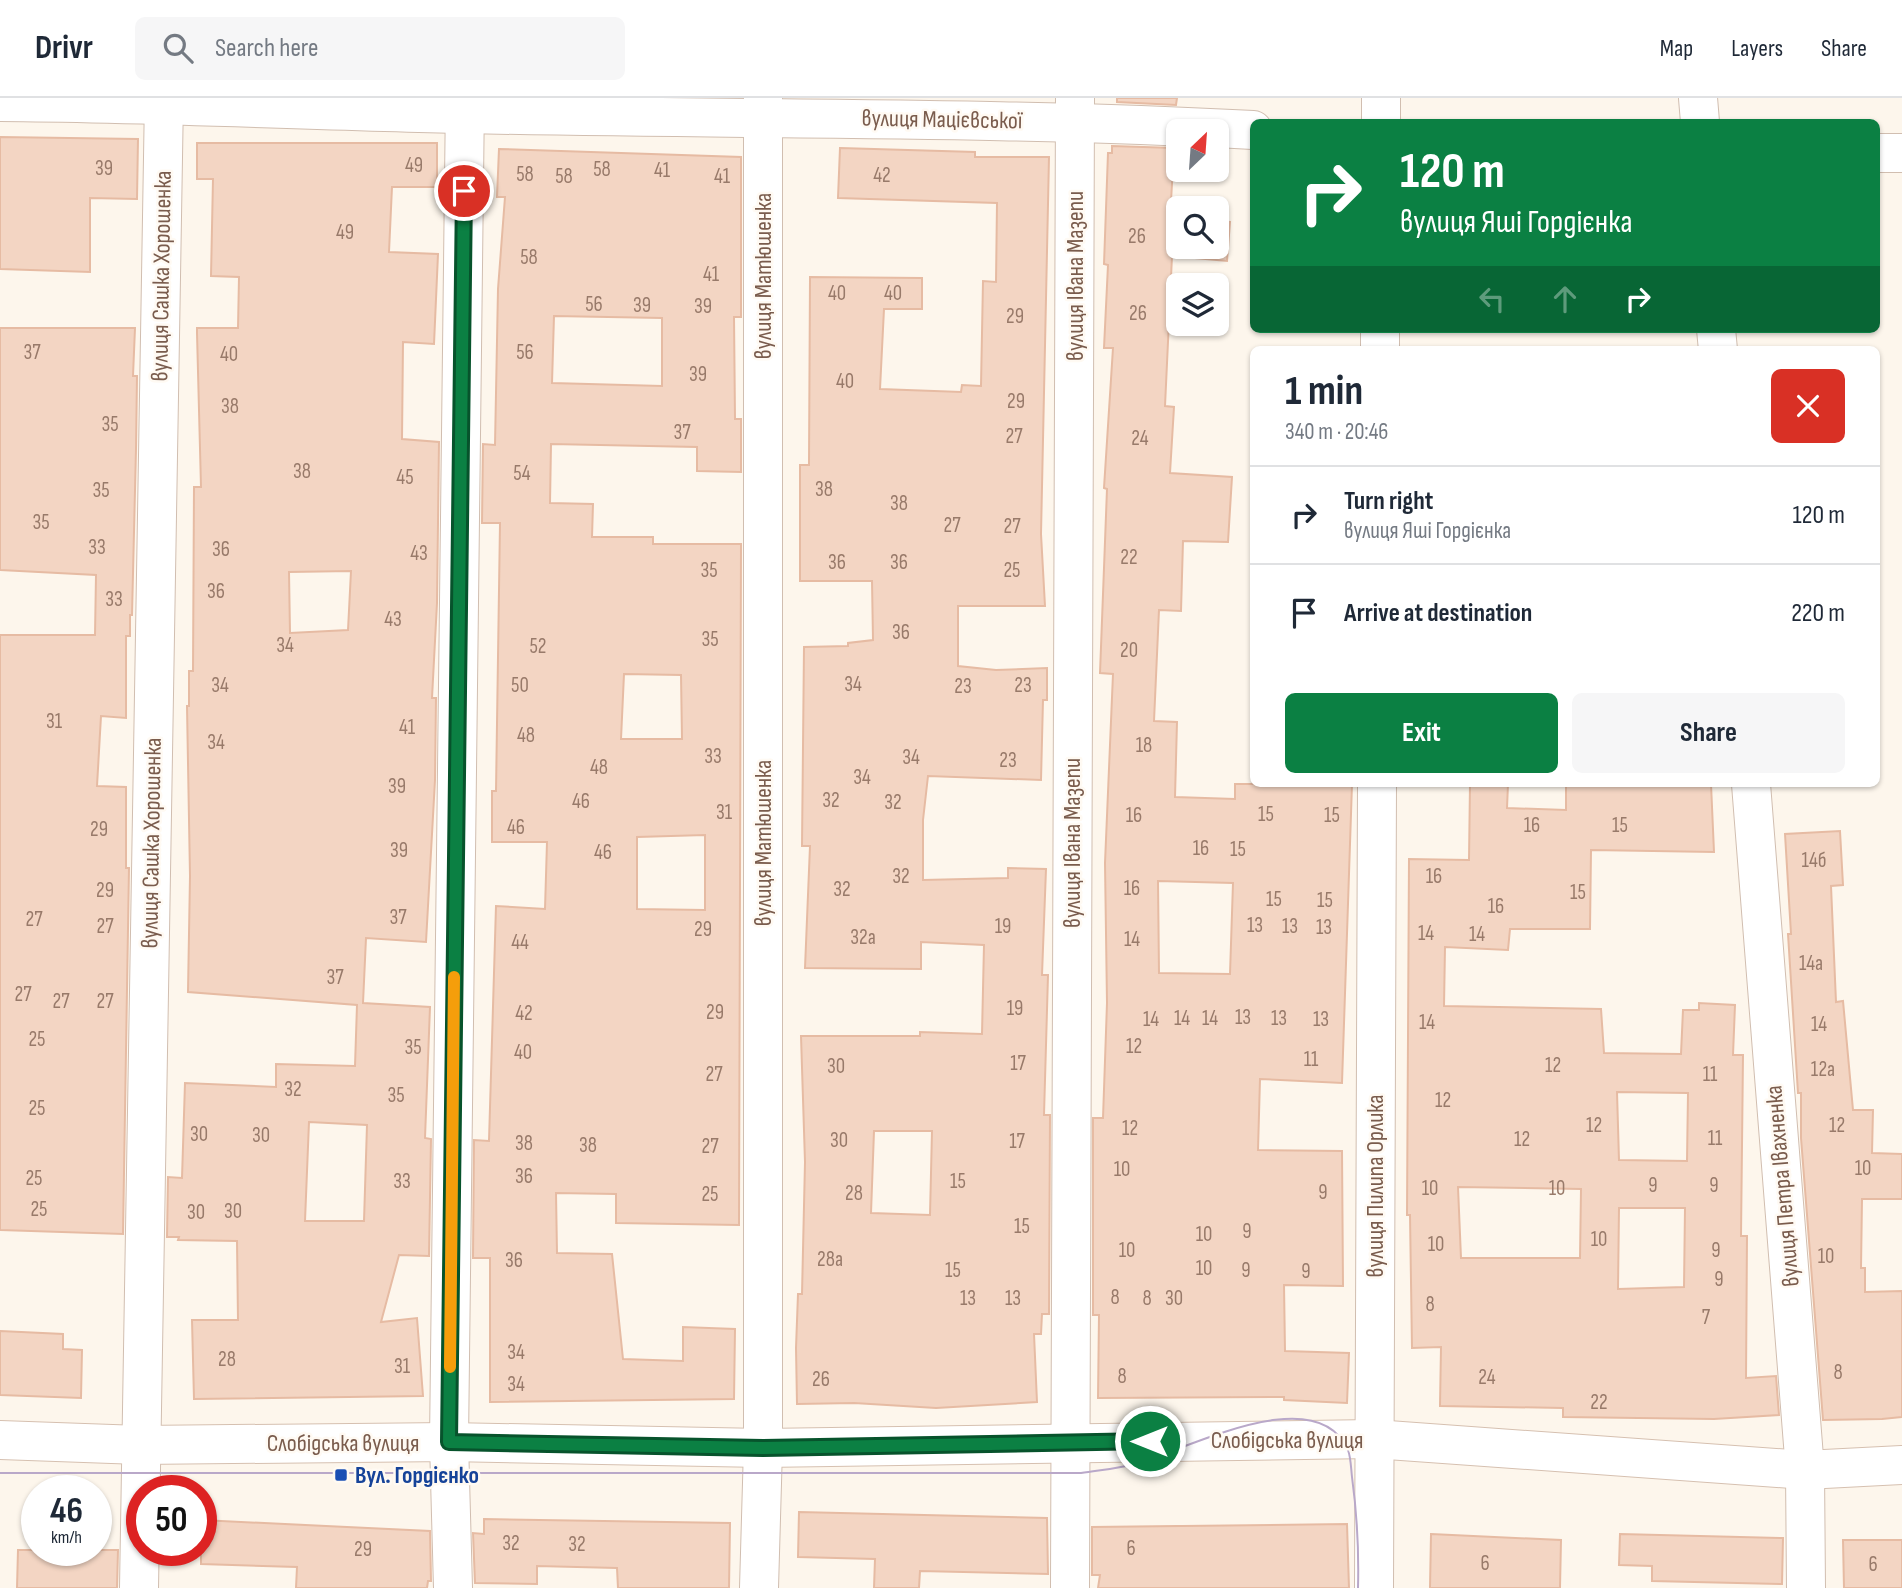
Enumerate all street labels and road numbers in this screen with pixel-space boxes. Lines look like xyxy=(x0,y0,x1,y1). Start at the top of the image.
street label: вулиця Мацієвської xyxy=(861,104,1023,135)
street label: вулиця Сашка Хорошенка xyxy=(145,170,178,382)
street label: вулиця Івана Мазепи xyxy=(1061,191,1090,361)
street label: вулиця Матюшенка xyxy=(749,193,778,359)
street label: вулиця Сашка Хорошенка xyxy=(135,737,168,949)
street label: вулиця Івана Мазепи xyxy=(1058,758,1087,928)
street label: вулиця Матюшенка xyxy=(749,760,778,926)
street label: вулиця Петра Івахненка xyxy=(1759,1084,1806,1288)
street label: вулиця Пилипа Орлика xyxy=(1361,1095,1390,1277)
street label: Слобідська вулиця xyxy=(1211,1426,1363,1455)
street label: Слобідська вулиця xyxy=(267,1429,419,1458)

